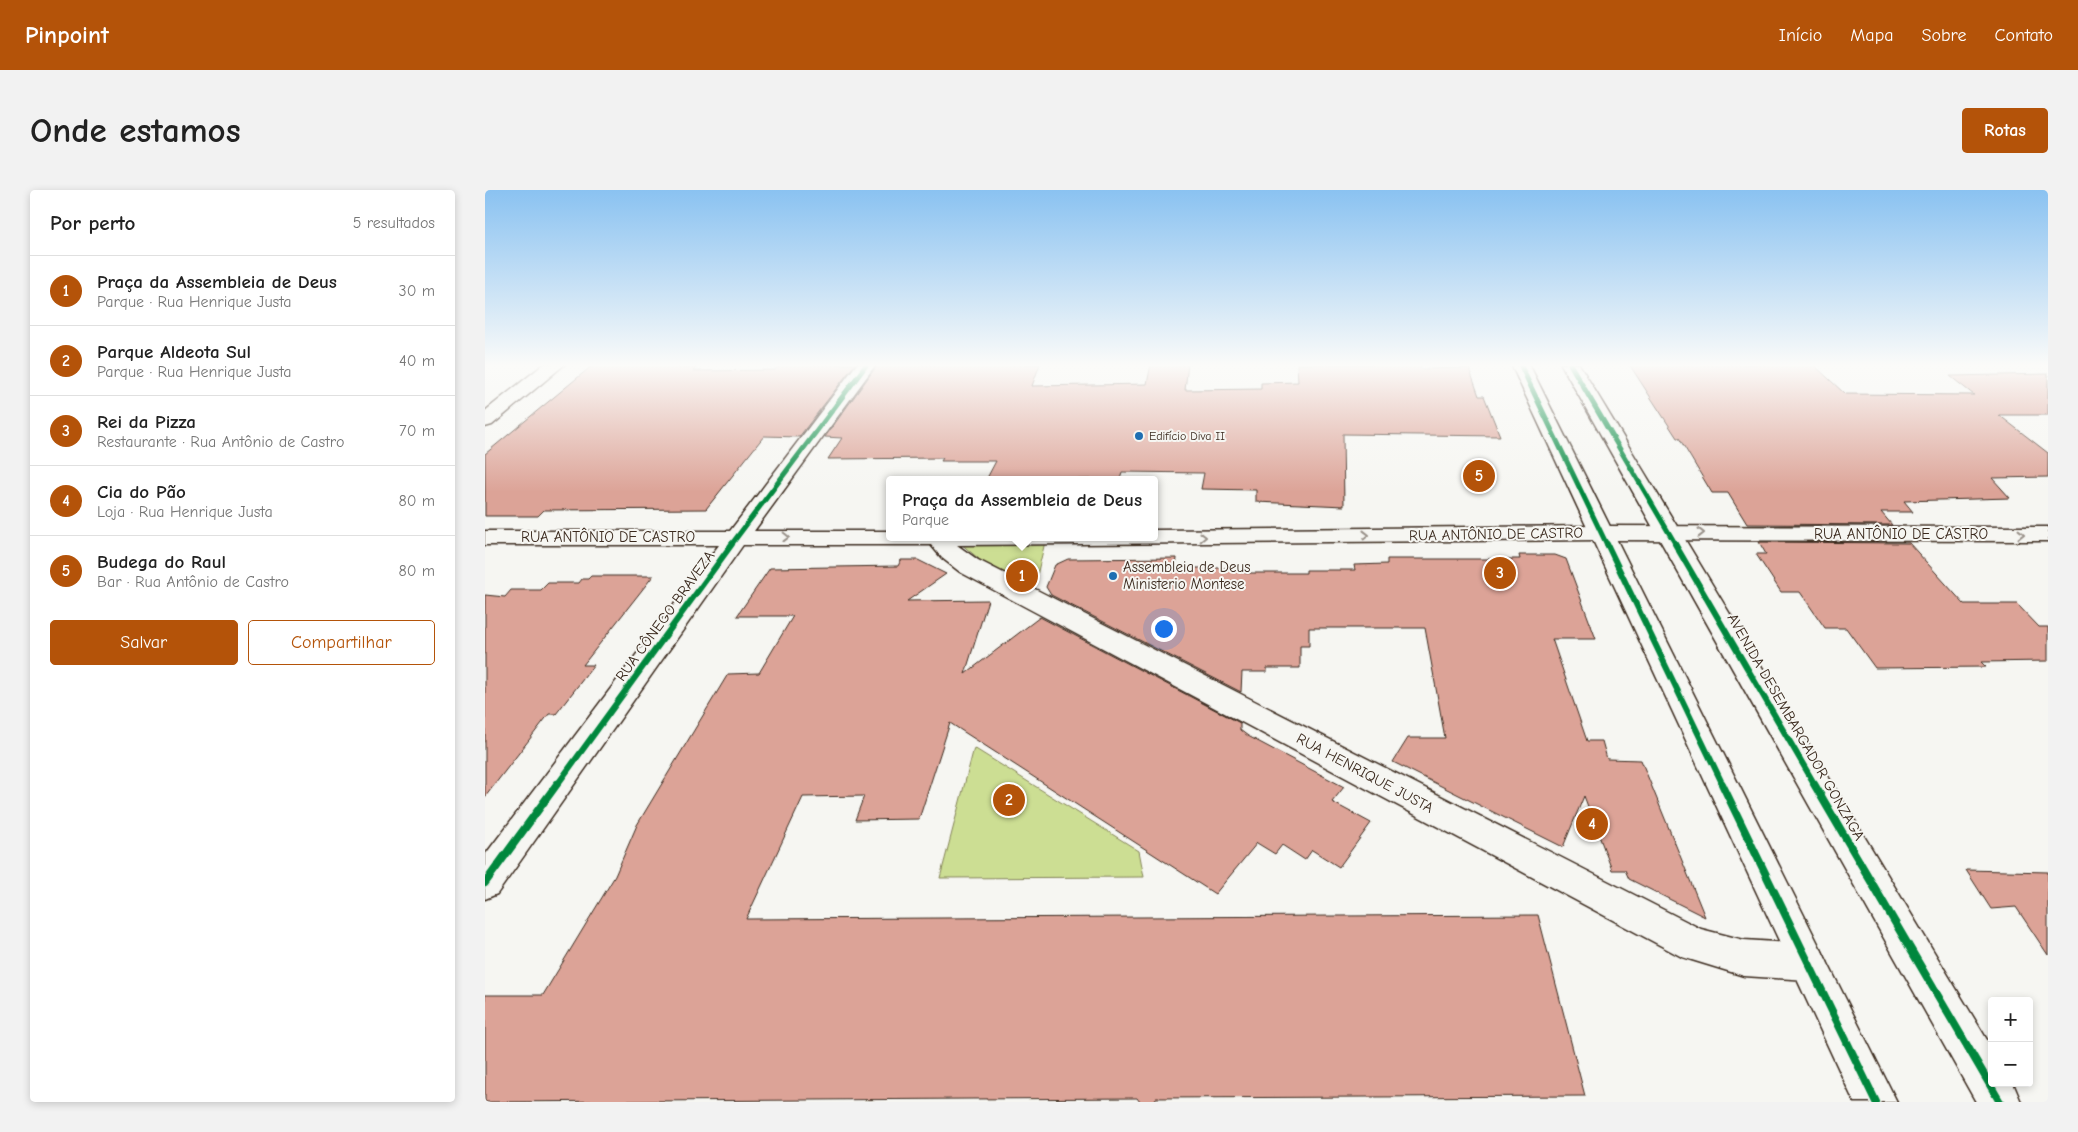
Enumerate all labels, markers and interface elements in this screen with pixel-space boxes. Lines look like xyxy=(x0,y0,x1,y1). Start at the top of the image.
text: Pinpoint xyxy=(25,21,109,49)
text: Início xyxy=(1779,25,1822,46)
text: Mapa xyxy=(1850,25,1893,46)
text: Sobre xyxy=(1921,25,1966,46)
text: Contato xyxy=(1994,25,2053,46)
button: Rotas xyxy=(1962,108,2048,153)
text: Onde estamos xyxy=(30,110,241,151)
text: Por perto xyxy=(50,211,135,235)
text: 5 resultados xyxy=(353,214,435,232)
text: Praça da Assembleia de Deus xyxy=(97,271,337,293)
text: 1 xyxy=(63,282,69,300)
text: 30 m xyxy=(399,282,435,300)
text: Parque · Rua Henrique Justa xyxy=(97,293,292,311)
text: Parque Aldeota Sul xyxy=(97,341,251,363)
text: 2 xyxy=(62,352,70,370)
text: 40 m xyxy=(399,352,435,370)
text: Parque · Rua Henrique Justa xyxy=(97,363,292,381)
text: Rei da Pizza xyxy=(97,411,196,433)
text: 3 xyxy=(62,422,70,440)
text: 70 m xyxy=(399,422,435,440)
place label: Edifício Diva II xyxy=(1149,429,1225,443)
marker: Edifício Diva II xyxy=(1133,430,1145,442)
text: Restaurante · Rua Antônio de Castro xyxy=(97,433,344,451)
pin: 5 xyxy=(1463,457,1495,495)
popup xyxy=(886,476,1158,541)
text: Cia do Pão xyxy=(97,481,186,503)
text: Praça da Assembleia de Deus xyxy=(902,489,1142,511)
text: 4 xyxy=(62,492,70,510)
text: 80 m xyxy=(398,492,435,510)
text: Loja · Rua Henrique Justa xyxy=(97,503,273,521)
text: Parque xyxy=(902,511,949,529)
street label: RUA ANTÔNIO DE CASTRO xyxy=(1409,522,1583,545)
street label: RUA ANTÔNIO DE CASTRO xyxy=(1814,524,1988,543)
street label: RUA ANTÔNIO DE CASTRO xyxy=(521,527,695,546)
one-way arrow xyxy=(1698,528,1706,538)
one-way arrow xyxy=(2018,529,2026,539)
one-way arrow xyxy=(1362,530,1370,540)
one-way arrow xyxy=(782,532,790,543)
one-way arrow xyxy=(1200,532,1207,542)
street label: RUA CÔNEGO BRAVEZA xyxy=(611,547,718,685)
text: Budega do Raul xyxy=(97,551,226,573)
pin: 3 xyxy=(1484,554,1516,592)
pin: 1 xyxy=(1006,557,1038,595)
place label: Assembleia de Deus Ministerio Montese xyxy=(1123,558,1250,593)
text: 5 xyxy=(62,562,70,580)
text: 80 m xyxy=(398,562,435,580)
marker: Assembleia de Deus Ministerio Montese xyxy=(1107,570,1119,582)
text: Bar · Rua Antônio de Castro xyxy=(97,573,289,591)
street label: AVENIDA DESEMBARGADOR GONZAGA xyxy=(1723,610,1869,844)
your location xyxy=(1151,616,1177,642)
button: Salvar xyxy=(50,620,238,665)
button: Compartilhar xyxy=(248,620,435,665)
street label: RUA HENRIQUE JUSTA xyxy=(1293,729,1437,817)
pin: 2 xyxy=(993,781,1025,819)
pin: 4 xyxy=(1576,805,1608,843)
map controls xyxy=(1988,997,2033,1087)
button: + xyxy=(1988,997,2033,1042)
button: − xyxy=(1988,1042,2033,1087)

